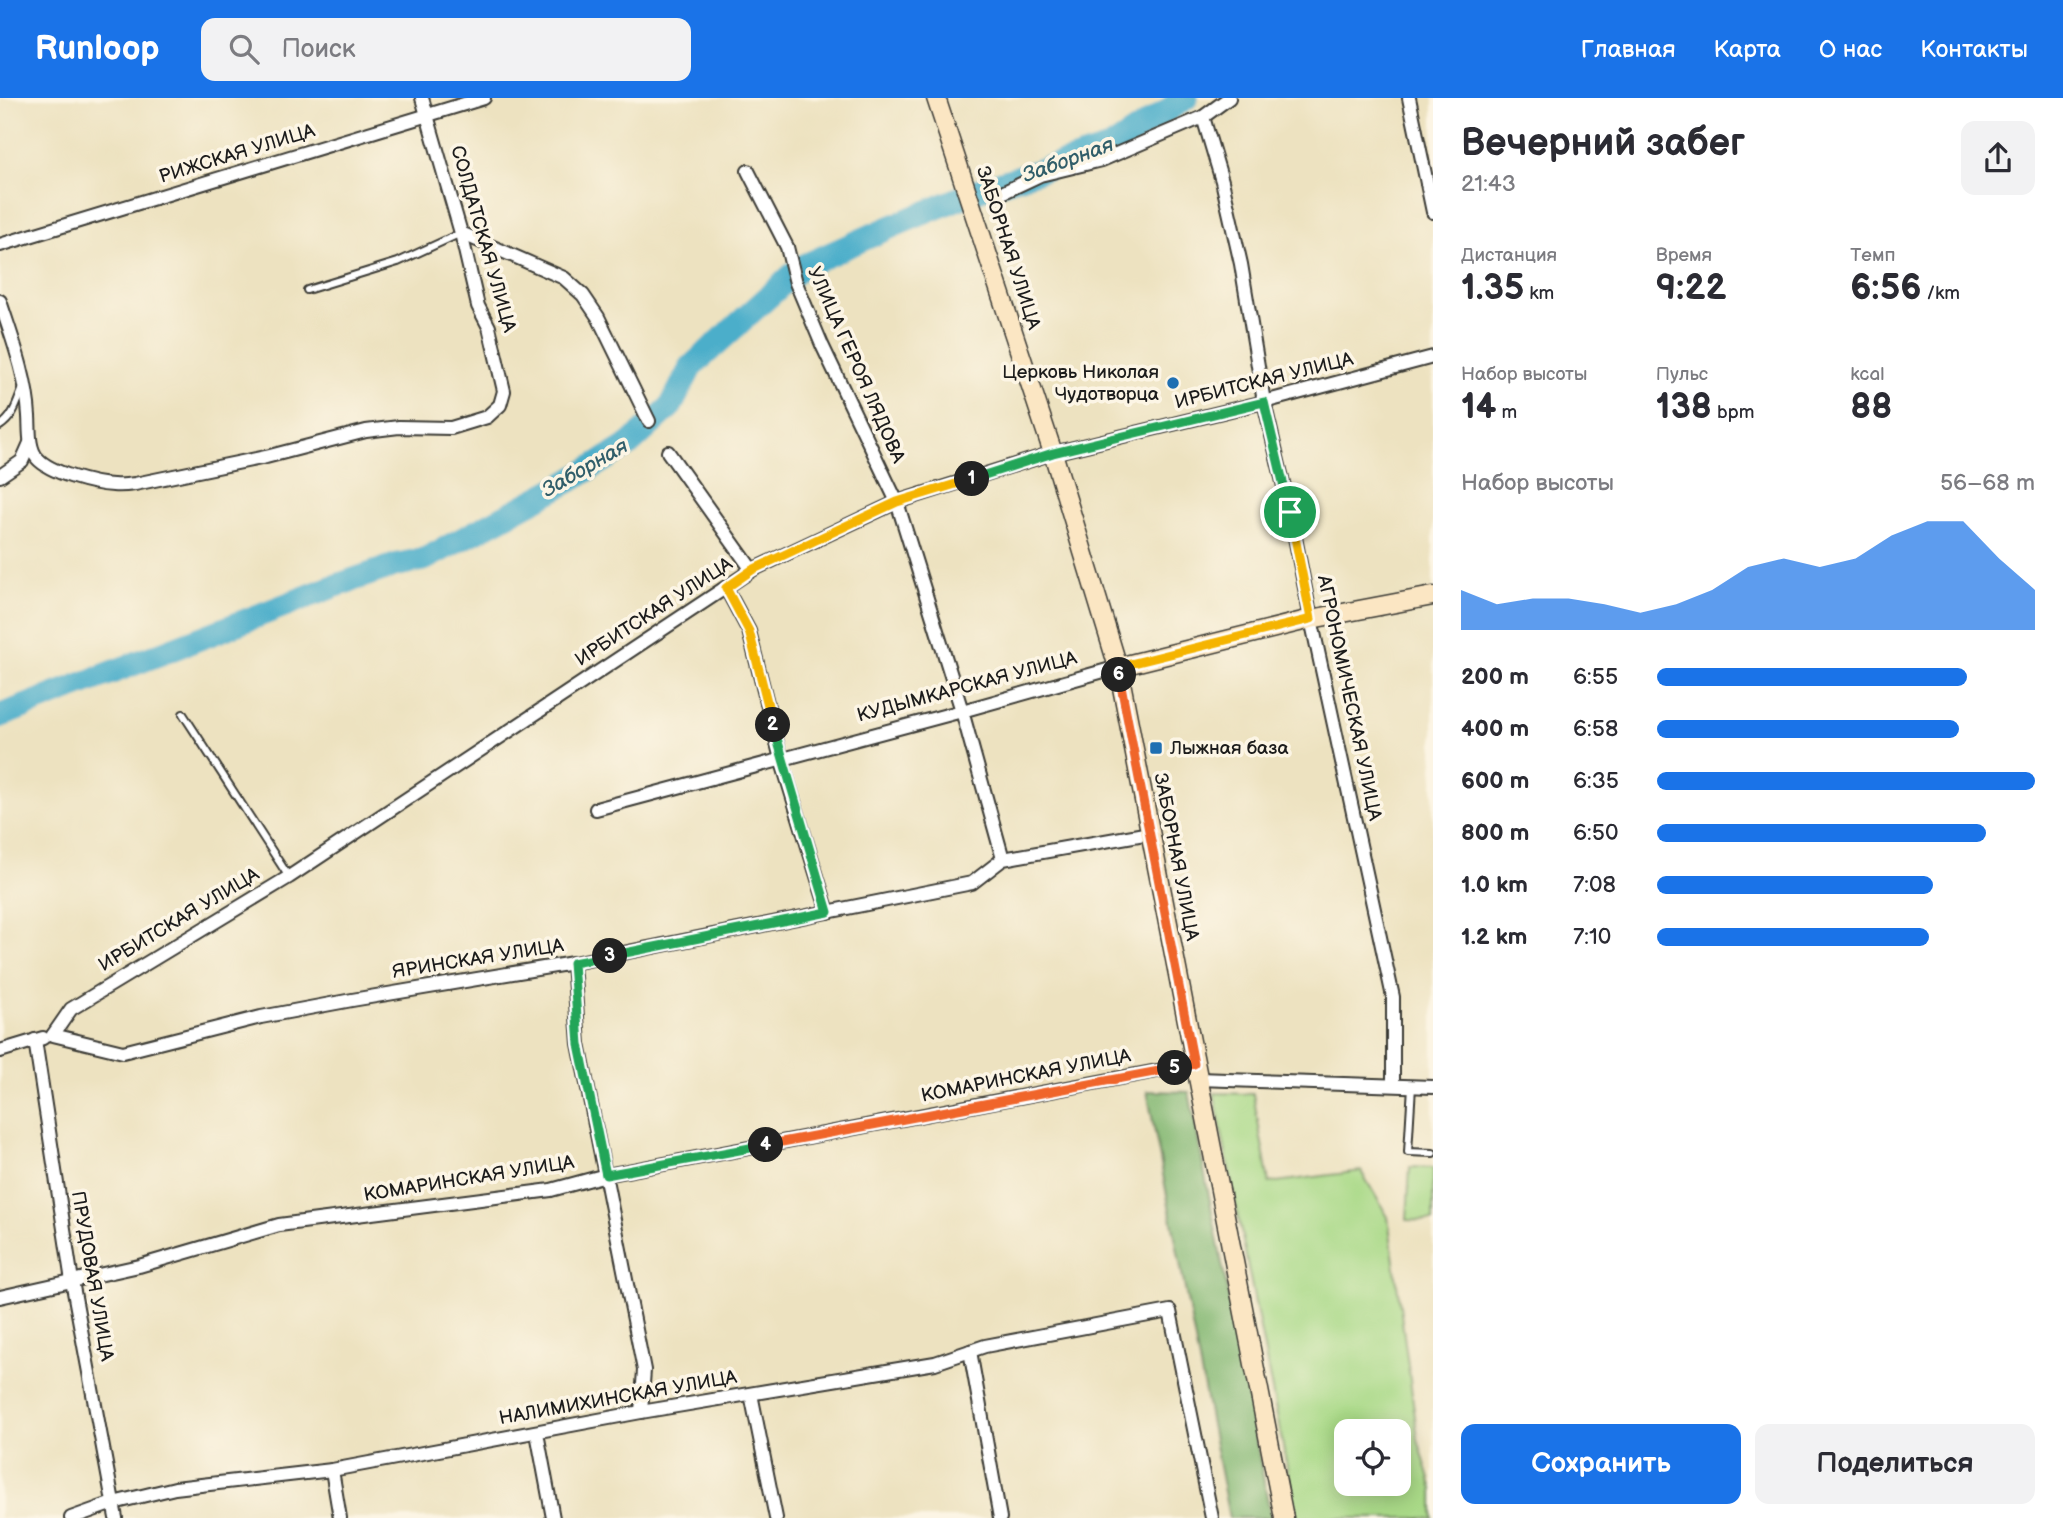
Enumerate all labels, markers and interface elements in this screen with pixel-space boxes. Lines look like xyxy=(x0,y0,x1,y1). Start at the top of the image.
search box xyxy=(201,18,691,81)
text: Runloop xyxy=(35,29,159,69)
icon: search xyxy=(225,30,263,68)
text: Поиск xyxy=(281,34,356,65)
text: Главная xyxy=(1581,35,1675,64)
text: Карта xyxy=(1713,35,1781,64)
text: О нас xyxy=(1819,35,1882,64)
text: Контакты xyxy=(1920,35,2028,64)
street label: РИЖСКАЯ УЛИЦА xyxy=(156,119,318,189)
text: Вечерний забег xyxy=(1461,121,1745,166)
button: share xyxy=(1961,121,2035,195)
water label: Заборная xyxy=(1019,132,1117,188)
street label: СОЛДАТСКАЯ УЛИЦА xyxy=(445,143,521,335)
street label: ЗАБОРНАЯ УЛИЦА xyxy=(971,164,1045,333)
text: 21:43 xyxy=(1461,170,1516,198)
text: Дистанция xyxy=(1461,244,1557,267)
text: Время xyxy=(1656,244,1712,267)
text: Темп xyxy=(1850,244,1895,267)
street label: УЛИЦА ГЕРОЯ ЛЯДОВА xyxy=(802,263,910,467)
text: 1.35 xyxy=(1461,267,1524,310)
text: 9:22 xyxy=(1656,267,1727,310)
text: 6:56 xyxy=(1850,267,1921,310)
text: km xyxy=(1524,282,1554,305)
text: /km xyxy=(1921,282,1960,305)
street label: ИРБИТСКАЯ УЛИЦА xyxy=(1172,348,1356,414)
place label: Церковь Николая Чудотворца xyxy=(1002,361,1159,406)
text: Набор высоты xyxy=(1461,363,1587,386)
text: Пульс xyxy=(1656,363,1708,386)
text: kcal xyxy=(1850,363,1884,386)
marker: Церковь Николая Чудотворца xyxy=(1165,375,1181,391)
text: 14 xyxy=(1461,386,1496,429)
text: 138 xyxy=(1656,386,1712,429)
text: 88 xyxy=(1850,386,1892,429)
text: m xyxy=(1496,401,1517,424)
text: bpm xyxy=(1712,401,1754,424)
water label: Заборная xyxy=(538,433,633,503)
pin: 1 xyxy=(954,462,990,496)
text: 1 xyxy=(968,467,976,490)
text: Набор высоты xyxy=(1461,469,1614,497)
text: 56–68 m xyxy=(1940,469,2035,497)
pin xyxy=(1260,482,1320,542)
icon: arrive xyxy=(1271,493,1309,531)
street label: ИРБИТСКАЯ УЛИЦА xyxy=(571,552,737,672)
street label: АГРОНОМИЧЕСКАЯ УЛИЦА xyxy=(1312,572,1386,823)
street label: КУДЫМКАРСКАЯ УЛИЦА xyxy=(855,646,1080,727)
pin: 6 xyxy=(1102,658,1136,692)
text: 6 xyxy=(1113,663,1124,686)
text: 200 m xyxy=(1461,663,1529,691)
text: 6:55 xyxy=(1573,663,1618,691)
pin: 2 xyxy=(756,708,790,742)
text: 2 xyxy=(767,713,778,736)
text: 400 m xyxy=(1461,715,1529,743)
text: 6:58 xyxy=(1573,715,1618,743)
place label: Лыжная база xyxy=(1169,737,1289,760)
marker: Лыжная база xyxy=(1148,740,1164,756)
text: 600 m xyxy=(1461,767,1529,795)
text: 6:35 xyxy=(1573,767,1619,795)
street label: ЗАБОРНАЯ УЛИЦА xyxy=(1148,771,1204,943)
text: 800 m xyxy=(1461,819,1529,847)
text: 6:50 xyxy=(1573,819,1618,847)
street label: ИРБИТСКАЯ УЛИЦА xyxy=(95,863,264,977)
text: 1.0 km xyxy=(1461,871,1528,899)
text: 7:08 xyxy=(1573,871,1616,899)
text: 1.2 km xyxy=(1461,923,1527,951)
text: 7:10 xyxy=(1573,923,1611,951)
street label: ЯРИНСКАЯ УЛИЦА xyxy=(391,934,566,984)
pin: 3 xyxy=(592,938,628,974)
text: 3 xyxy=(604,944,615,967)
street label: КОМАРИНСКАЯ УЛИЦА xyxy=(919,1044,1133,1108)
pin: 5 xyxy=(1158,1051,1192,1086)
text: 5 xyxy=(1169,1056,1180,1079)
pin: 4 xyxy=(748,1128,784,1162)
text: 4 xyxy=(760,1133,771,1156)
street label: КОМАРИНСКАЯ УЛИЦА xyxy=(362,1151,576,1207)
street label: ПРУДОВАЯ УЛИЦА xyxy=(66,1189,118,1363)
street label: НАЛИМИХИНСКАЯ УЛИЦА xyxy=(497,1366,739,1430)
map controls xyxy=(1334,1419,1411,1496)
button: locate xyxy=(1334,1419,1411,1496)
button: Сохранить xyxy=(1461,1424,1741,1504)
button: Поделиться xyxy=(1755,1424,2035,1504)

